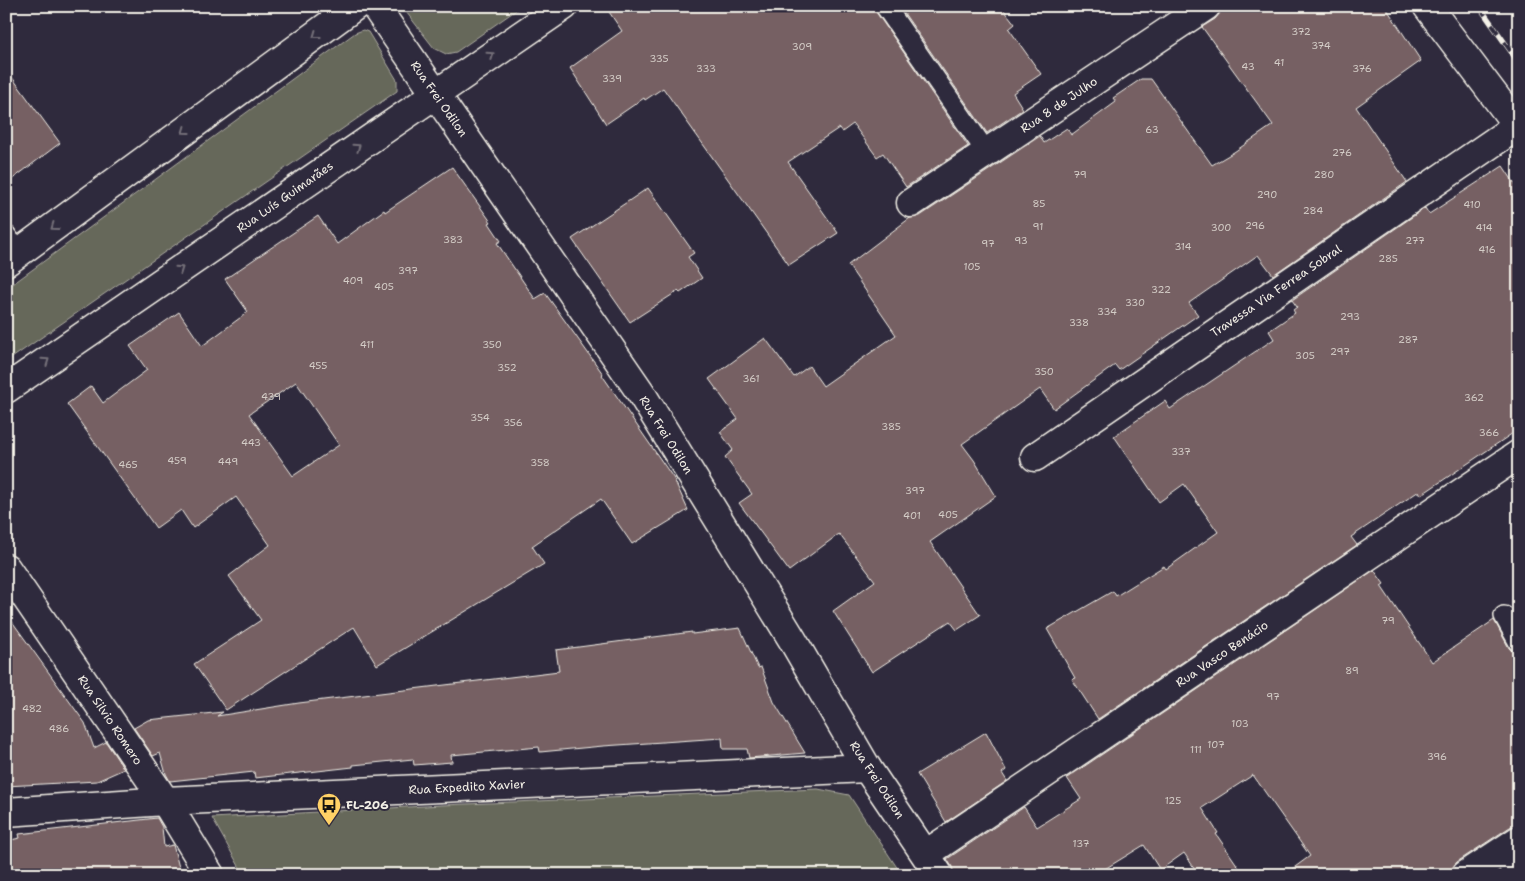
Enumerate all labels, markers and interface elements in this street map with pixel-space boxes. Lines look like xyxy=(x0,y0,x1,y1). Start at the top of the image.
house number: 372 xyxy=(1291,25,1311,38)
one-way arrow xyxy=(312,29,322,38)
house number: 374 xyxy=(1311,39,1331,52)
house number: 309 xyxy=(792,40,812,53)
one-way arrow xyxy=(486,52,495,62)
house number: 335 xyxy=(649,52,669,65)
house number: 41 xyxy=(1274,56,1284,69)
street label: Rua Frei Odilon xyxy=(407,58,471,140)
house number: 43 xyxy=(1241,60,1255,73)
house number: 333 xyxy=(696,62,716,75)
house number: 376 xyxy=(1352,62,1372,75)
house number: 339 xyxy=(602,72,622,85)
street label: Rua 8 de Julho xyxy=(1017,73,1101,137)
house number: 63 xyxy=(1145,123,1159,136)
one-way arrow xyxy=(181,125,191,134)
one-way arrow xyxy=(352,144,361,153)
house number: 276 xyxy=(1332,146,1352,159)
street label: Rua Luís Guimarães xyxy=(234,158,336,236)
house number: 79 xyxy=(1073,168,1087,181)
house number: 280 xyxy=(1314,168,1334,181)
house number: 290 xyxy=(1257,188,1277,201)
house number: 85 xyxy=(1033,197,1045,210)
house number: 410 xyxy=(1463,198,1481,211)
house number: 284 xyxy=(1303,204,1323,217)
house number: 296 xyxy=(1245,219,1265,232)
house number: 91 xyxy=(1033,220,1043,233)
house number: 300 xyxy=(1211,221,1231,234)
house number: 414 xyxy=(1475,221,1493,234)
one-way arrow xyxy=(51,222,60,230)
house number: 383 xyxy=(443,233,463,246)
house number: 93 xyxy=(1014,234,1028,247)
house number: 277 xyxy=(1405,234,1425,247)
house number: 97 xyxy=(981,237,995,250)
house number: 314 xyxy=(1174,240,1192,253)
street label: Travessa Via Ferrea Sobral xyxy=(1207,241,1345,341)
house number: 416 xyxy=(1478,243,1496,256)
house number: 285 xyxy=(1378,252,1398,265)
house number: 105 xyxy=(964,260,980,273)
house number: 397 xyxy=(398,264,418,277)
one-way arrow xyxy=(174,266,184,275)
house number: 409 xyxy=(343,274,363,287)
house number: 405 xyxy=(374,280,394,293)
house number: 322 xyxy=(1151,283,1171,296)
house number: 330 xyxy=(1125,296,1145,309)
house number: 334 xyxy=(1097,305,1117,318)
house number: 293 xyxy=(1340,310,1360,323)
house number: 338 xyxy=(1069,316,1089,329)
house number: 287 xyxy=(1398,333,1418,346)
house number: 411 xyxy=(360,338,374,351)
house number: 350 xyxy=(482,338,502,351)
house number: 297 xyxy=(1330,345,1350,358)
house number: 305 xyxy=(1295,349,1315,362)
one-way arrow xyxy=(41,358,50,367)
house number: 455 xyxy=(309,359,327,372)
house number: 352 xyxy=(497,361,517,374)
house number: 350 xyxy=(1034,365,1054,378)
house number: 361 xyxy=(742,372,760,385)
house number: 439 xyxy=(261,390,281,403)
house number: 362 xyxy=(1464,391,1484,404)
street label: Rua Frei Odilon xyxy=(636,393,696,477)
house number: 354 xyxy=(470,411,490,424)
house number: 356 xyxy=(503,416,523,429)
house number: 385 xyxy=(881,420,901,433)
house number: 366 xyxy=(1479,426,1499,439)
house number: 443 xyxy=(241,436,261,449)
house number: 337 xyxy=(1171,445,1191,458)
house number: 459 xyxy=(167,454,187,467)
house number: 449 xyxy=(218,455,238,468)
house number: 358 xyxy=(530,456,550,469)
house number: 465 xyxy=(118,458,138,471)
house number: 397 xyxy=(905,484,925,497)
house number: 405 xyxy=(938,508,958,521)
house number: 401 xyxy=(903,509,921,522)
house number: 79 xyxy=(1381,614,1395,627)
street label: Rua Vasco Benácio xyxy=(1173,617,1271,691)
house number: 89 xyxy=(1345,664,1359,677)
street label: Rua Silvio Romero xyxy=(74,672,146,768)
house number: 97 xyxy=(1266,690,1280,703)
house number: 482 xyxy=(22,702,42,715)
house number: 103 xyxy=(1231,717,1249,730)
house number: 486 xyxy=(49,722,69,735)
street label: Rua Frei Odilon xyxy=(846,738,908,822)
house number: 107 xyxy=(1207,738,1225,751)
house number: 111 xyxy=(1190,743,1202,756)
house number: 396 xyxy=(1427,750,1447,763)
street label: Rua Expedito Xavier xyxy=(408,776,526,798)
bus stop icon: FL-206 xyxy=(316,792,342,826)
house number: 125 xyxy=(1165,794,1181,807)
place label: FL-206 xyxy=(346,797,389,813)
house number: 137 xyxy=(1073,837,1089,850)

